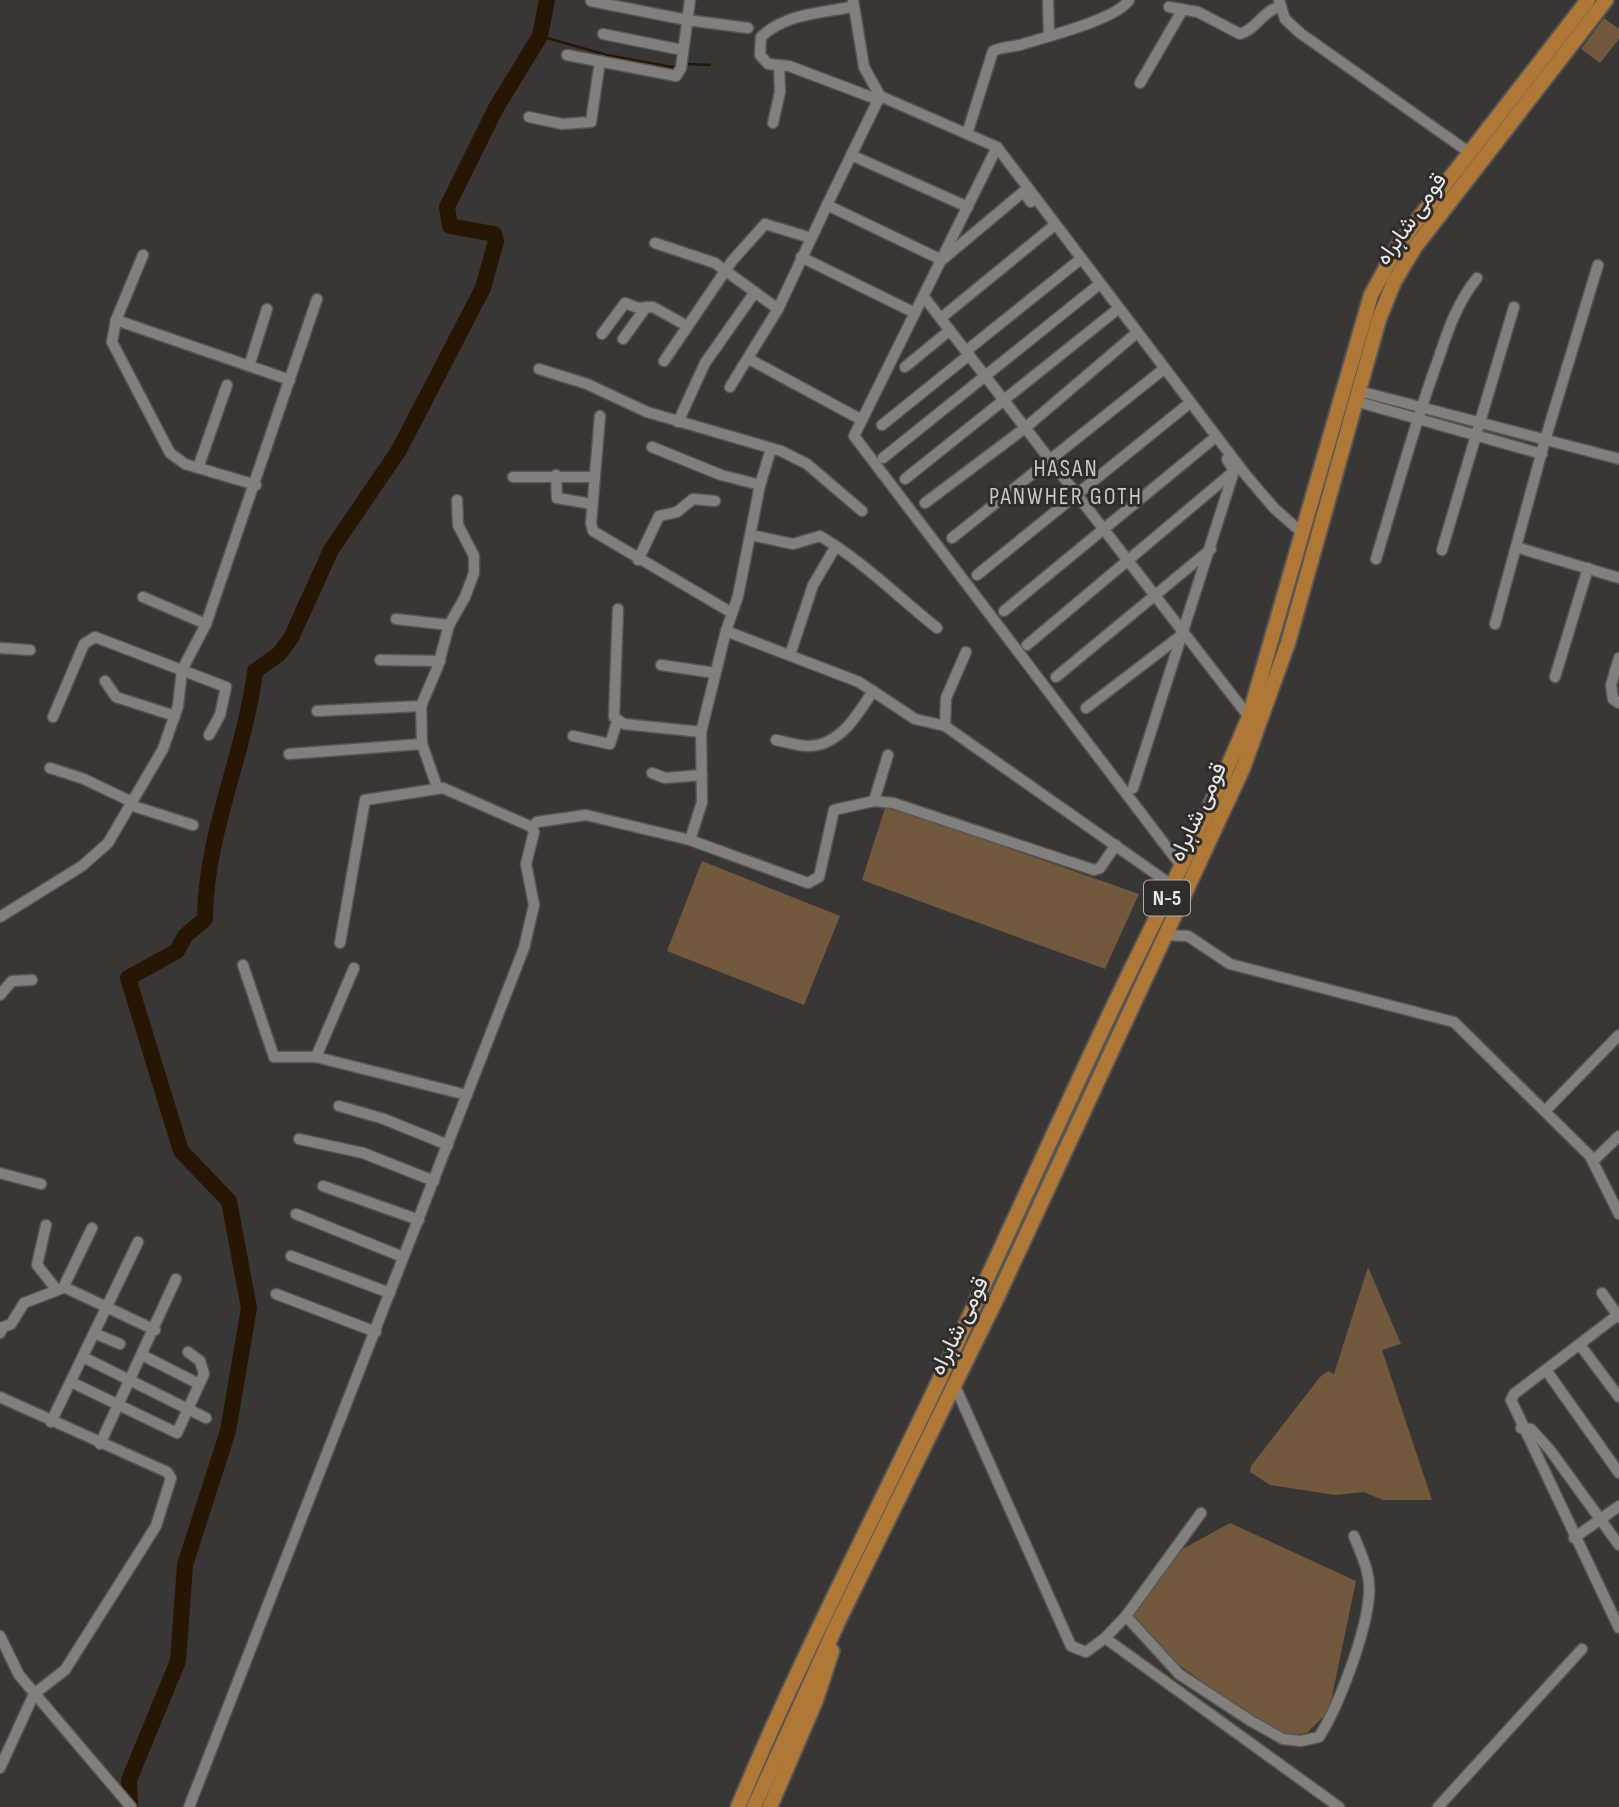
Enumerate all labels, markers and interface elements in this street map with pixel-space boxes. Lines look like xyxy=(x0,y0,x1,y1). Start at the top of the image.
street label: قومی شاہراہ xyxy=(1369,168,1453,270)
district label: HASAN PANWHER GOTH xyxy=(989,454,1143,511)
street label: قومی شاہراہ xyxy=(1163,758,1233,866)
road number: N-5 xyxy=(1144,880,1190,916)
street label: قومی شاہراہ xyxy=(923,1272,995,1380)

